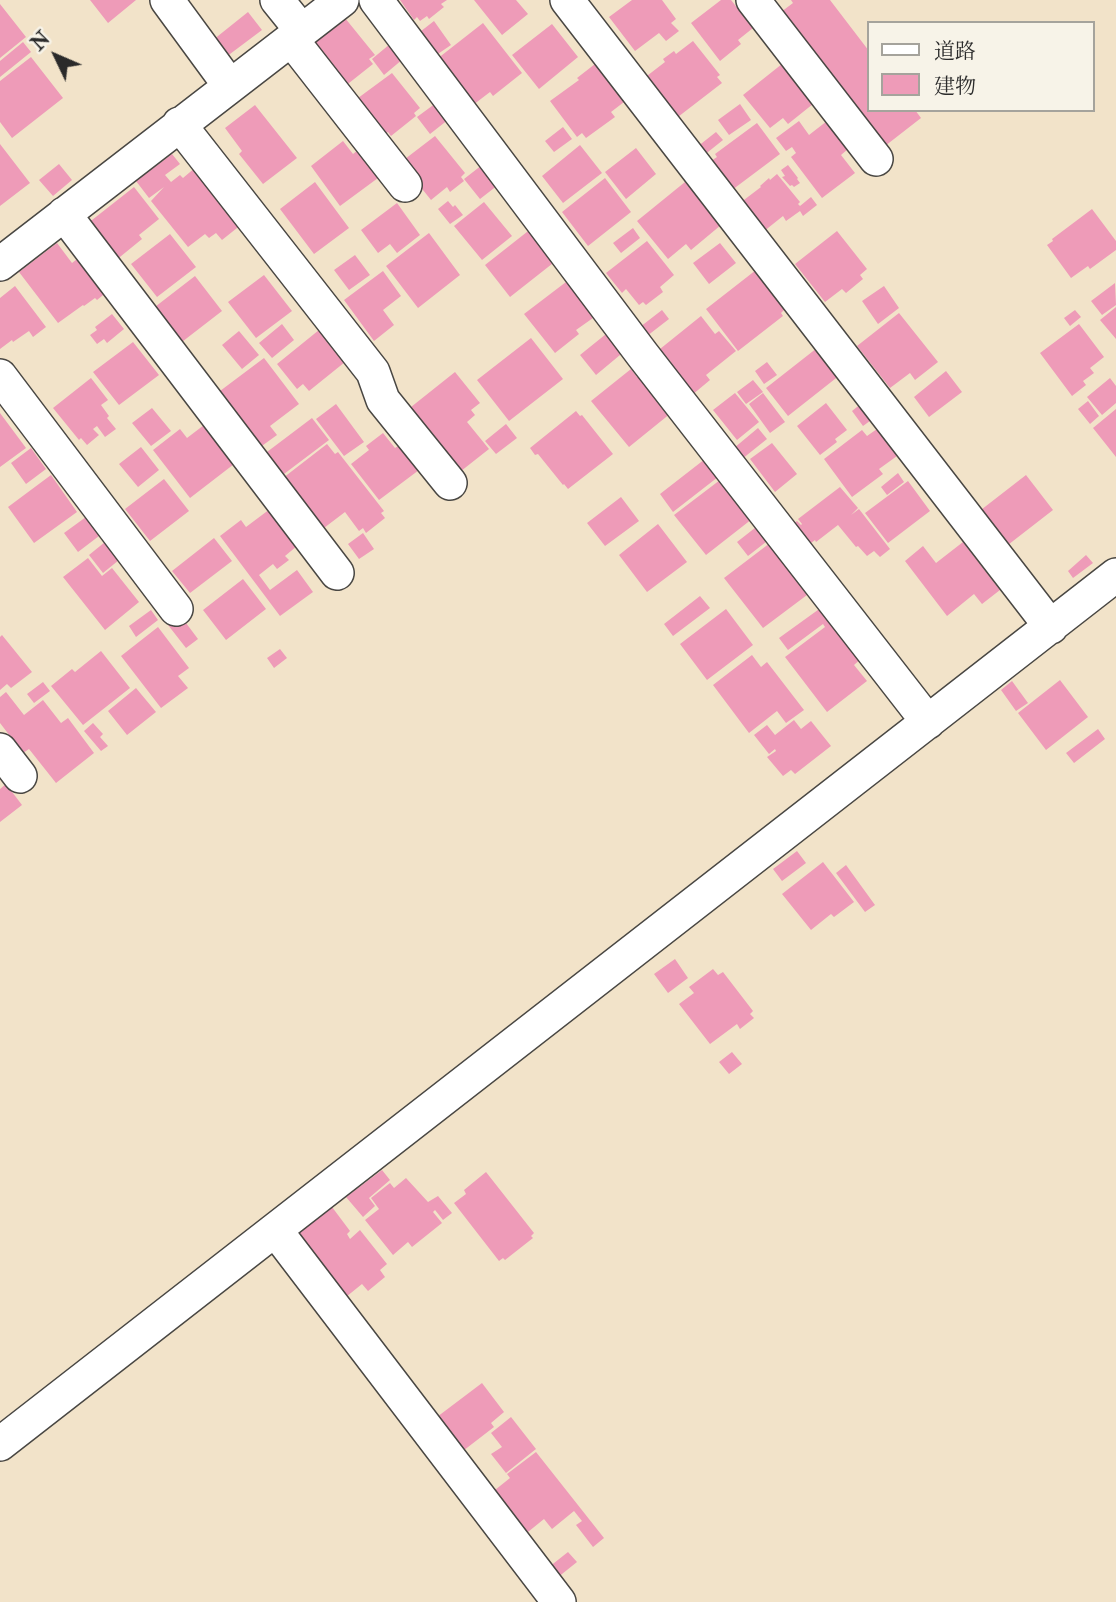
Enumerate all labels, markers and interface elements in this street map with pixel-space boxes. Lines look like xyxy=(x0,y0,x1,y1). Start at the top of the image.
north arrow xyxy=(21,21,91,91)
legend xyxy=(867,21,1095,112)
text: N xyxy=(26,27,55,56)
text: 道路 xyxy=(934,38,976,65)
text: 建物 xyxy=(934,73,976,100)

